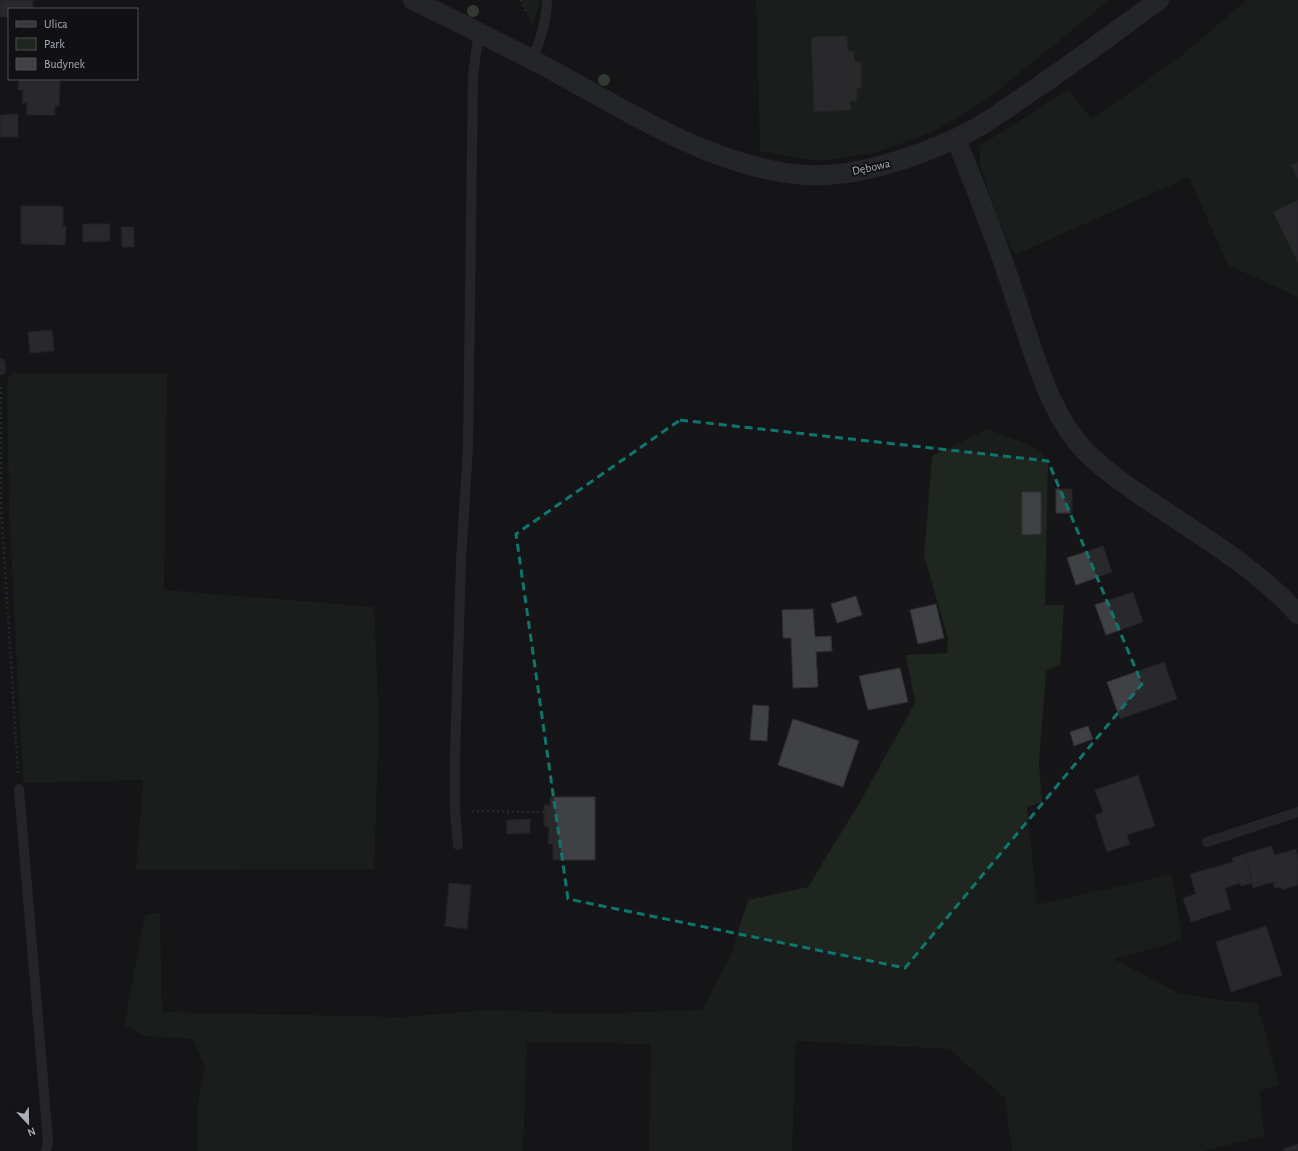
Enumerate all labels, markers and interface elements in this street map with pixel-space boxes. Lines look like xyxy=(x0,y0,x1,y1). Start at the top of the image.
legend xyxy=(8,8,138,80)
text: Ulica xyxy=(44,18,68,30)
text: Park xyxy=(44,38,65,50)
text: Budynek xyxy=(44,58,86,71)
street label: Dębowa xyxy=(851,157,892,177)
north arrow xyxy=(8,1103,48,1143)
text: N xyxy=(26,1125,37,1138)

